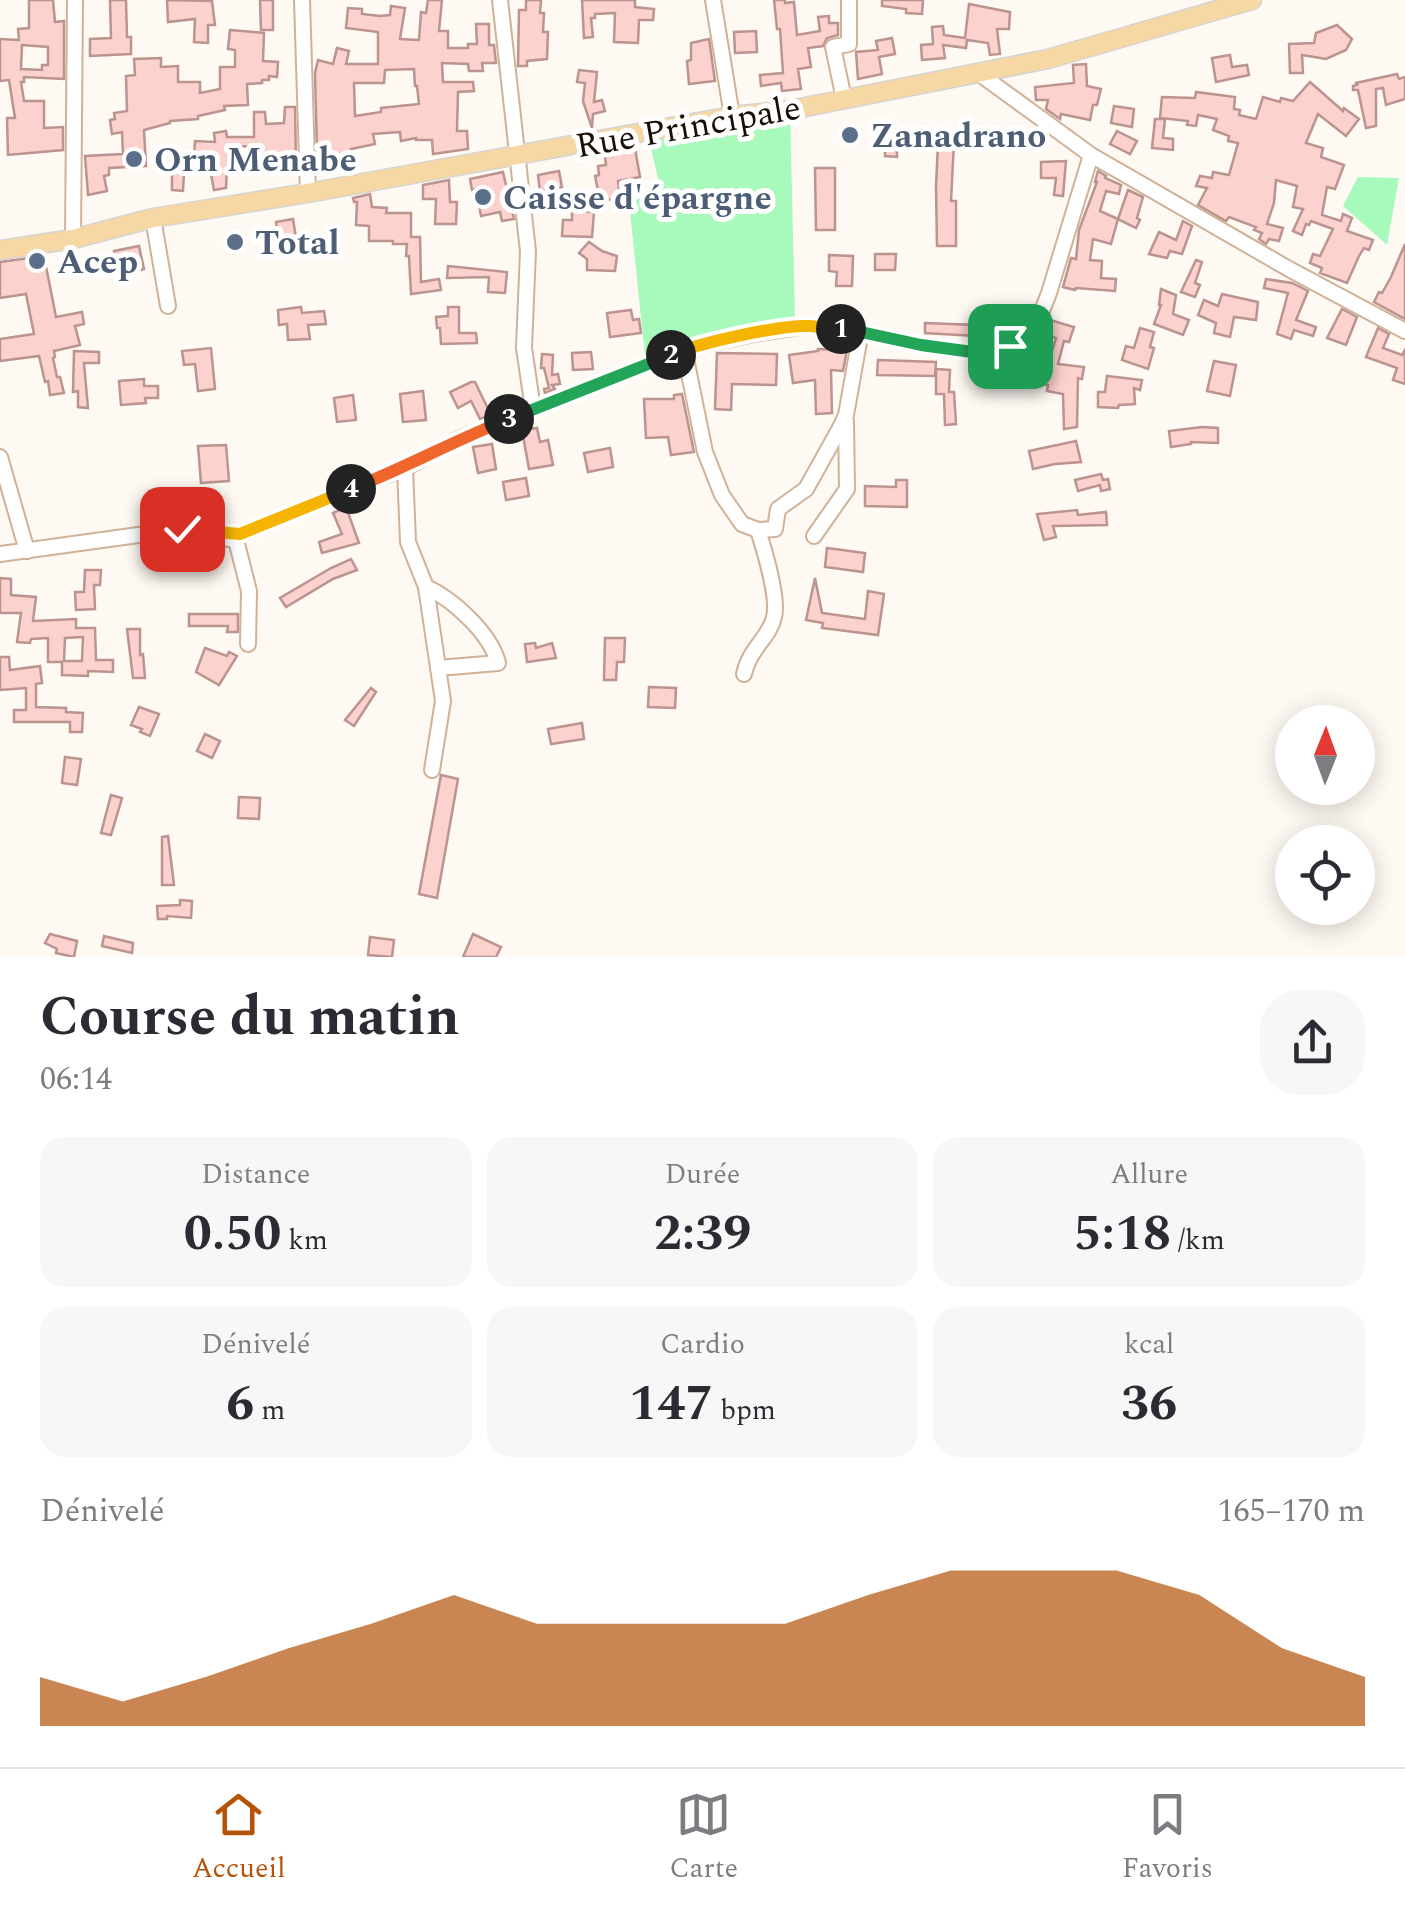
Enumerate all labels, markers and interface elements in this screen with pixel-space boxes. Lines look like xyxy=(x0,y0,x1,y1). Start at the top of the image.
street label: Rue Principale xyxy=(572,82,805,173)
place label: Zanadrano xyxy=(870,110,1046,163)
marker: Zanadrano xyxy=(839,124,861,146)
place label: Orn Menabe xyxy=(154,134,357,187)
marker: Orn Menabe xyxy=(123,148,145,170)
place label: Caisse d'épargne xyxy=(503,172,772,225)
marker: Caisse d'épargne xyxy=(472,186,494,208)
place label: Total xyxy=(255,217,340,270)
marker: Total xyxy=(224,231,246,253)
place label: Acep xyxy=(57,236,138,289)
marker: Acep xyxy=(26,250,48,272)
pin: 1 xyxy=(816,304,866,354)
pin xyxy=(968,304,1053,389)
text: 1 xyxy=(833,307,849,350)
icon: arrive xyxy=(983,319,1038,374)
pin: 2 xyxy=(646,330,696,380)
text: 2 xyxy=(663,333,679,376)
pin: 3 xyxy=(484,394,534,444)
text: 3 xyxy=(501,397,517,440)
pin: 4 xyxy=(326,464,376,514)
text: 4 xyxy=(343,467,359,510)
pin xyxy=(140,487,225,572)
icon: check xyxy=(155,502,210,557)
north arrow xyxy=(1275,705,1375,805)
map controls xyxy=(1275,705,1375,925)
button: locate xyxy=(1275,825,1375,925)
text: Course du matin xyxy=(40,976,460,1059)
button: share xyxy=(1260,990,1365,1095)
text: 06:14 xyxy=(40,1055,112,1104)
text: Distance xyxy=(201,1153,310,1196)
text: Durée xyxy=(665,1153,740,1196)
text: Allure xyxy=(1110,1153,1188,1196)
text: 0.50 xyxy=(184,1196,281,1272)
text: 2:39 xyxy=(654,1196,751,1272)
text: 5:18 xyxy=(1074,1196,1171,1272)
text: km xyxy=(281,1219,328,1262)
text: /km xyxy=(1171,1219,1225,1262)
text: Dénivelé xyxy=(201,1323,310,1366)
text: Cardio xyxy=(660,1323,745,1366)
text: kcal xyxy=(1124,1323,1174,1366)
text: 6 xyxy=(226,1366,254,1442)
text: 147 xyxy=(629,1366,713,1442)
text: 36 xyxy=(1121,1366,1177,1442)
text: m xyxy=(254,1389,285,1432)
text: bpm xyxy=(713,1389,776,1432)
text: Dénivelé xyxy=(40,1487,165,1536)
text: 165–170 m xyxy=(1217,1487,1365,1536)
tab: Accueil xyxy=(192,1787,286,1890)
tab: Carte xyxy=(670,1787,738,1890)
tab: Favoris xyxy=(1122,1787,1213,1890)

